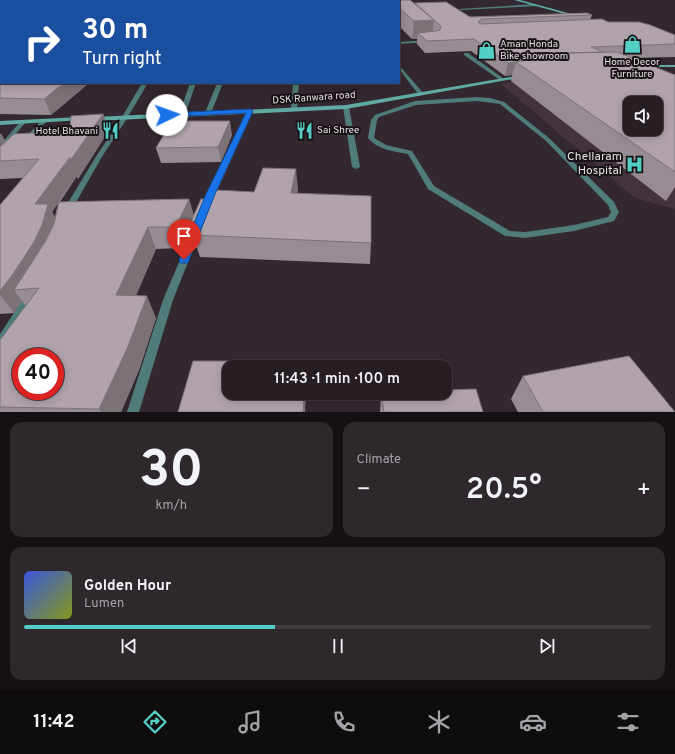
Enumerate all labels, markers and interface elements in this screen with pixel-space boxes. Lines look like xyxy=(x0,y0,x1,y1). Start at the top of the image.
text: 30 m xyxy=(82,13,148,49)
icon: right xyxy=(16,16,68,68)
shop icon: Home Decor Furniture xyxy=(622,35,642,55)
place label: Aman Honda Bike showroom xyxy=(500,38,568,63)
shop icon: Aman Honda Bike showroom xyxy=(477,40,497,60)
text: Turn right xyxy=(82,48,162,71)
place label: Home Decor Furniture xyxy=(604,56,660,81)
street label: DSK Ranwara road xyxy=(272,89,356,107)
position arrow xyxy=(146,94,188,136)
map controls xyxy=(623,96,663,136)
button: sound xyxy=(623,96,663,136)
restaurant icon: Sai Shree xyxy=(294,120,314,140)
restaurant icon: Hotel Bhavani xyxy=(101,121,121,141)
place label: Sai Shree xyxy=(317,124,359,137)
place label: Hotel Bhavani xyxy=(36,125,98,138)
place label: Chellaram Hospital xyxy=(567,149,622,179)
hospital icon: Chellaram Hospital xyxy=(625,154,645,174)
pin xyxy=(167,219,201,260)
icon: arrive xyxy=(173,225,195,247)
speed limit sign: 40 xyxy=(12,348,64,400)
text: 11:43 · 1 min · 100 m xyxy=(274,370,400,389)
text: 30 xyxy=(139,439,204,505)
text: Climate xyxy=(357,452,401,468)
text: 20.5° xyxy=(466,472,542,509)
text: − xyxy=(357,477,371,504)
text: + xyxy=(637,477,651,504)
text: km/h xyxy=(155,498,187,514)
text: Golden Hour xyxy=(84,577,171,596)
text: Lumen xyxy=(84,596,124,612)
icon: previous xyxy=(118,635,140,657)
icon: pause xyxy=(327,635,349,657)
icon: next xyxy=(536,635,558,657)
icon: directions xyxy=(141,708,169,736)
icon: music xyxy=(236,708,264,736)
icon: phone xyxy=(330,708,358,736)
icon: climate xyxy=(425,708,453,736)
icon: car xyxy=(519,708,547,736)
icon: filters xyxy=(614,708,642,736)
text: 11:42 xyxy=(33,711,75,734)

